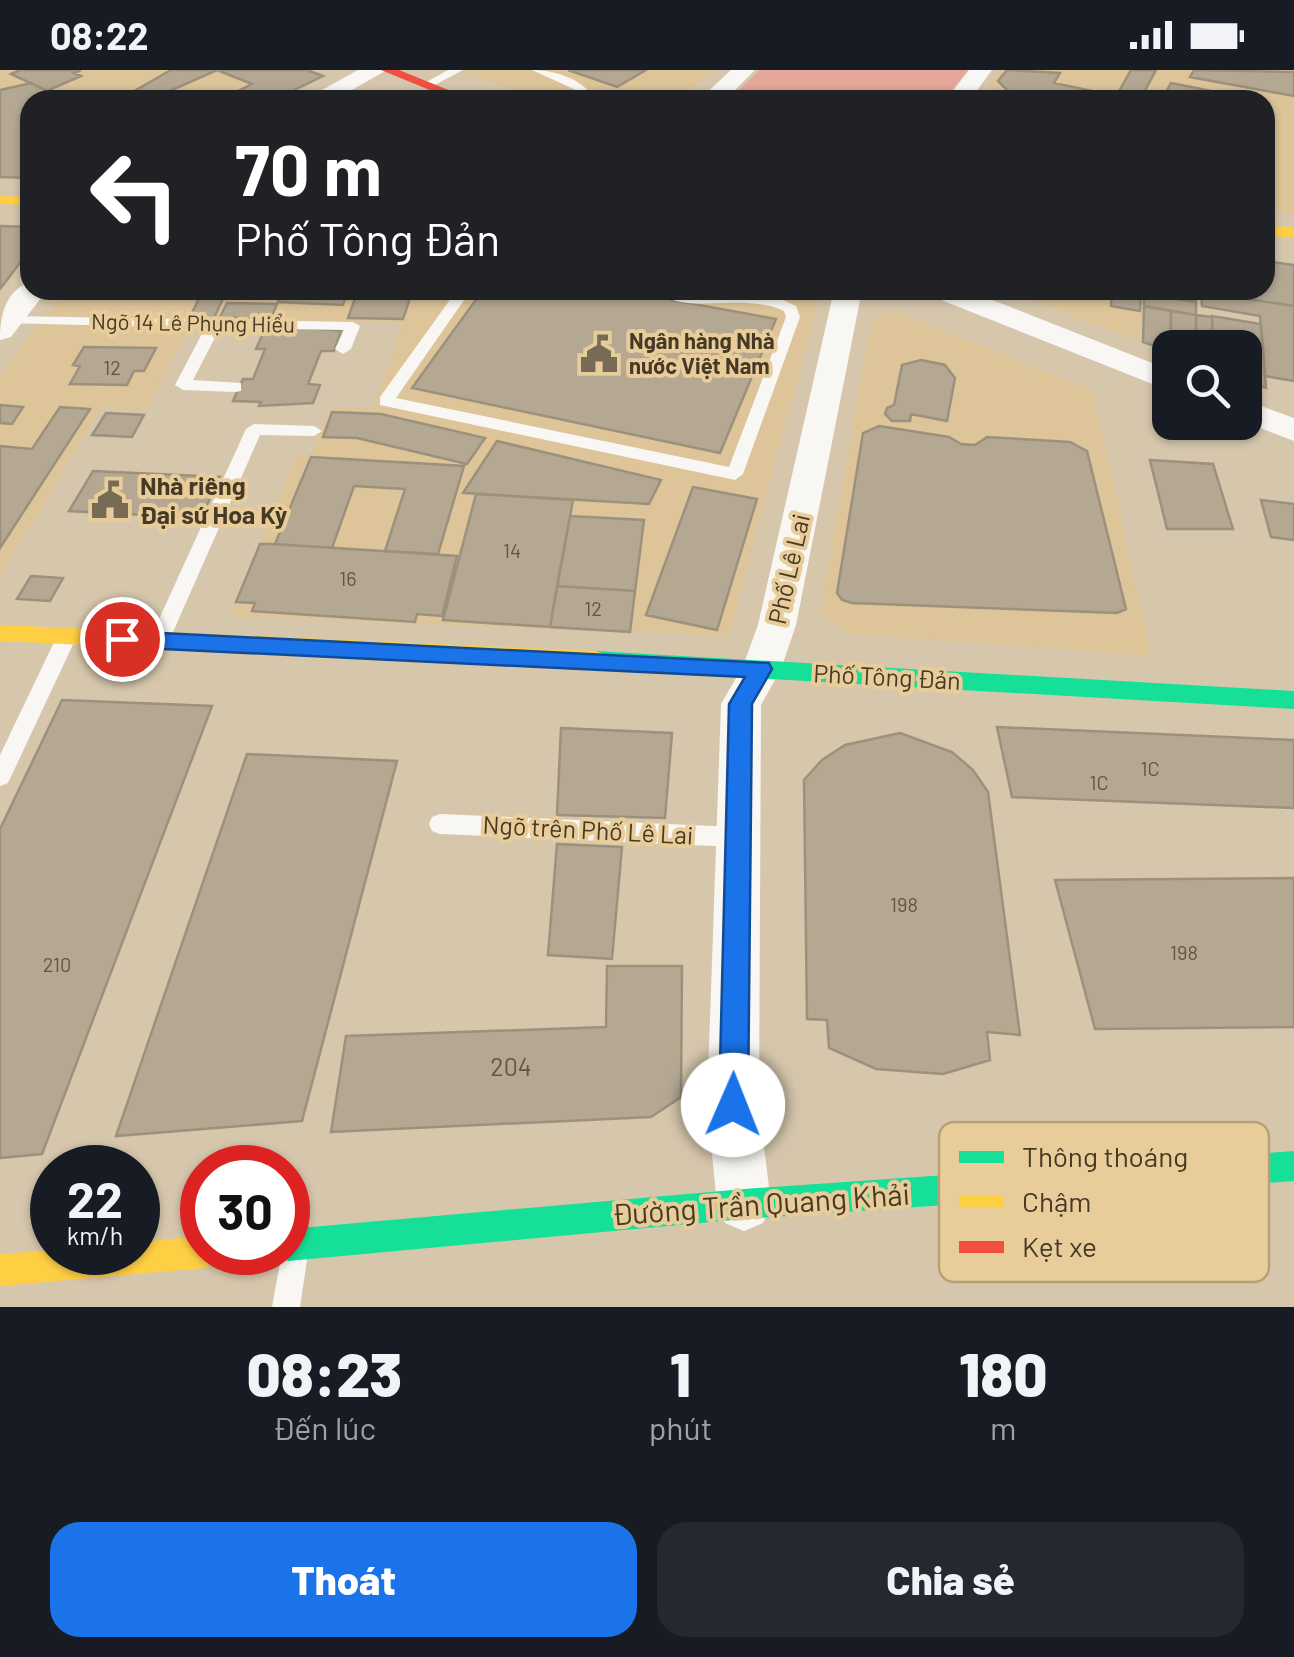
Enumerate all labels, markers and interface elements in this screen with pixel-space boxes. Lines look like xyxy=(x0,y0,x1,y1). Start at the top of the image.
text: 08:22 xyxy=(50,12,149,58)
text: 70 m xyxy=(235,126,382,210)
icon: left xyxy=(70,130,200,260)
text: Phố Tông Đản xyxy=(235,211,500,265)
street label: Ngõ 14 Lê Phụng Hiểu xyxy=(91,307,295,337)
place label: Ngân hàng Nhà nước Việt Nam xyxy=(629,327,775,379)
map controls xyxy=(1152,330,1262,440)
button: search xyxy=(1152,330,1262,440)
public building icon: Ngân hàng Nhà nước Việt Nam xyxy=(578,333,620,375)
house number: 12 xyxy=(103,355,121,379)
place label: Nhà riêng Đại sứ Hoa Kỳ xyxy=(140,470,288,529)
public building icon: Nhà riêng Đại sứ Hoa Kỳ xyxy=(89,479,131,521)
street label: Phố Lê Lai xyxy=(761,511,815,627)
house number: 14 xyxy=(503,538,521,562)
house number: 16 xyxy=(339,566,357,590)
house number: 12 xyxy=(584,596,602,620)
pin xyxy=(80,597,165,682)
icon: arrive xyxy=(95,612,150,667)
street label: Phố Tông Đản xyxy=(813,657,961,695)
house number: 1C xyxy=(1140,756,1160,780)
house number: 1C xyxy=(1089,770,1109,794)
street label: Ngõ trên Phố Lê Lai xyxy=(482,809,694,850)
house number: 198 xyxy=(890,892,918,916)
house number: 198 xyxy=(1170,940,1198,964)
house number: 210 xyxy=(43,952,71,976)
house number: 204 xyxy=(490,1051,532,1081)
position arrow xyxy=(681,1053,785,1157)
legend xyxy=(939,1122,1269,1282)
text: Thông thoáng xyxy=(1022,1139,1188,1173)
speed limit sign: 30 xyxy=(180,1145,310,1275)
text: 22 xyxy=(67,1168,123,1228)
street label: Đường Trần Quang Khải xyxy=(611,1175,911,1231)
text: Chậm xyxy=(1022,1184,1092,1218)
text: km/h xyxy=(67,1220,123,1250)
text: Kẹt xe xyxy=(1022,1229,1097,1263)
text: 08:23 xyxy=(247,1337,402,1409)
text: 1 xyxy=(670,1337,691,1409)
text: 180 xyxy=(959,1337,1047,1409)
text: Đến lúc xyxy=(272,1408,376,1446)
text: phút xyxy=(649,1408,712,1446)
text: m xyxy=(990,1408,1016,1446)
button: Thoát xyxy=(50,1522,637,1637)
button: Chia sẻ xyxy=(657,1522,1244,1637)

